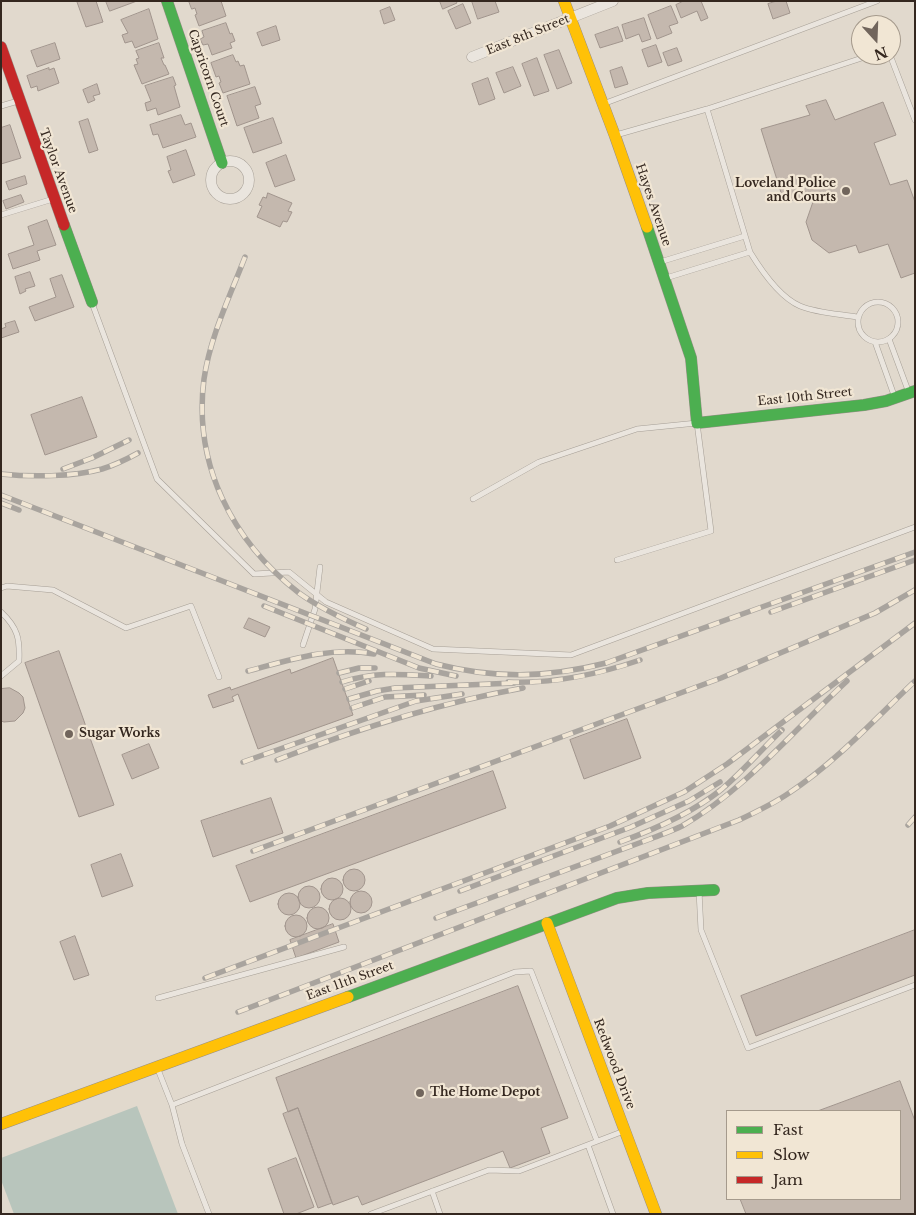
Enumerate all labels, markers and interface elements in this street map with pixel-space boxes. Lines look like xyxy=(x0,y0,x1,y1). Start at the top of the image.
street label: East 8th Street xyxy=(484,12,572,58)
north arrow xyxy=(851,15,901,65)
street label: Capricorn Court xyxy=(185,28,231,128)
text: N xyxy=(872,42,890,64)
street label: Taylor Avenue xyxy=(36,127,80,215)
street label: Hayes Avenue xyxy=(632,162,674,248)
place label: Loveland Police and Courts xyxy=(735,177,836,205)
marker: Loveland Police and Courts xyxy=(840,185,852,197)
street label: East 10th Street xyxy=(757,385,853,409)
place label: Sugar Works xyxy=(79,727,160,741)
marker: Sugar Works xyxy=(63,728,75,740)
street label: East 11th Street xyxy=(304,959,396,1003)
street label: Redwood Drive xyxy=(590,1017,638,1111)
place label: The Home Depot xyxy=(430,1086,540,1100)
marker: The Home Depot xyxy=(414,1087,426,1099)
legend xyxy=(726,1110,901,1200)
text: Fast xyxy=(773,1120,803,1139)
text: Slow xyxy=(773,1145,810,1164)
text: Jam xyxy=(773,1170,803,1189)

